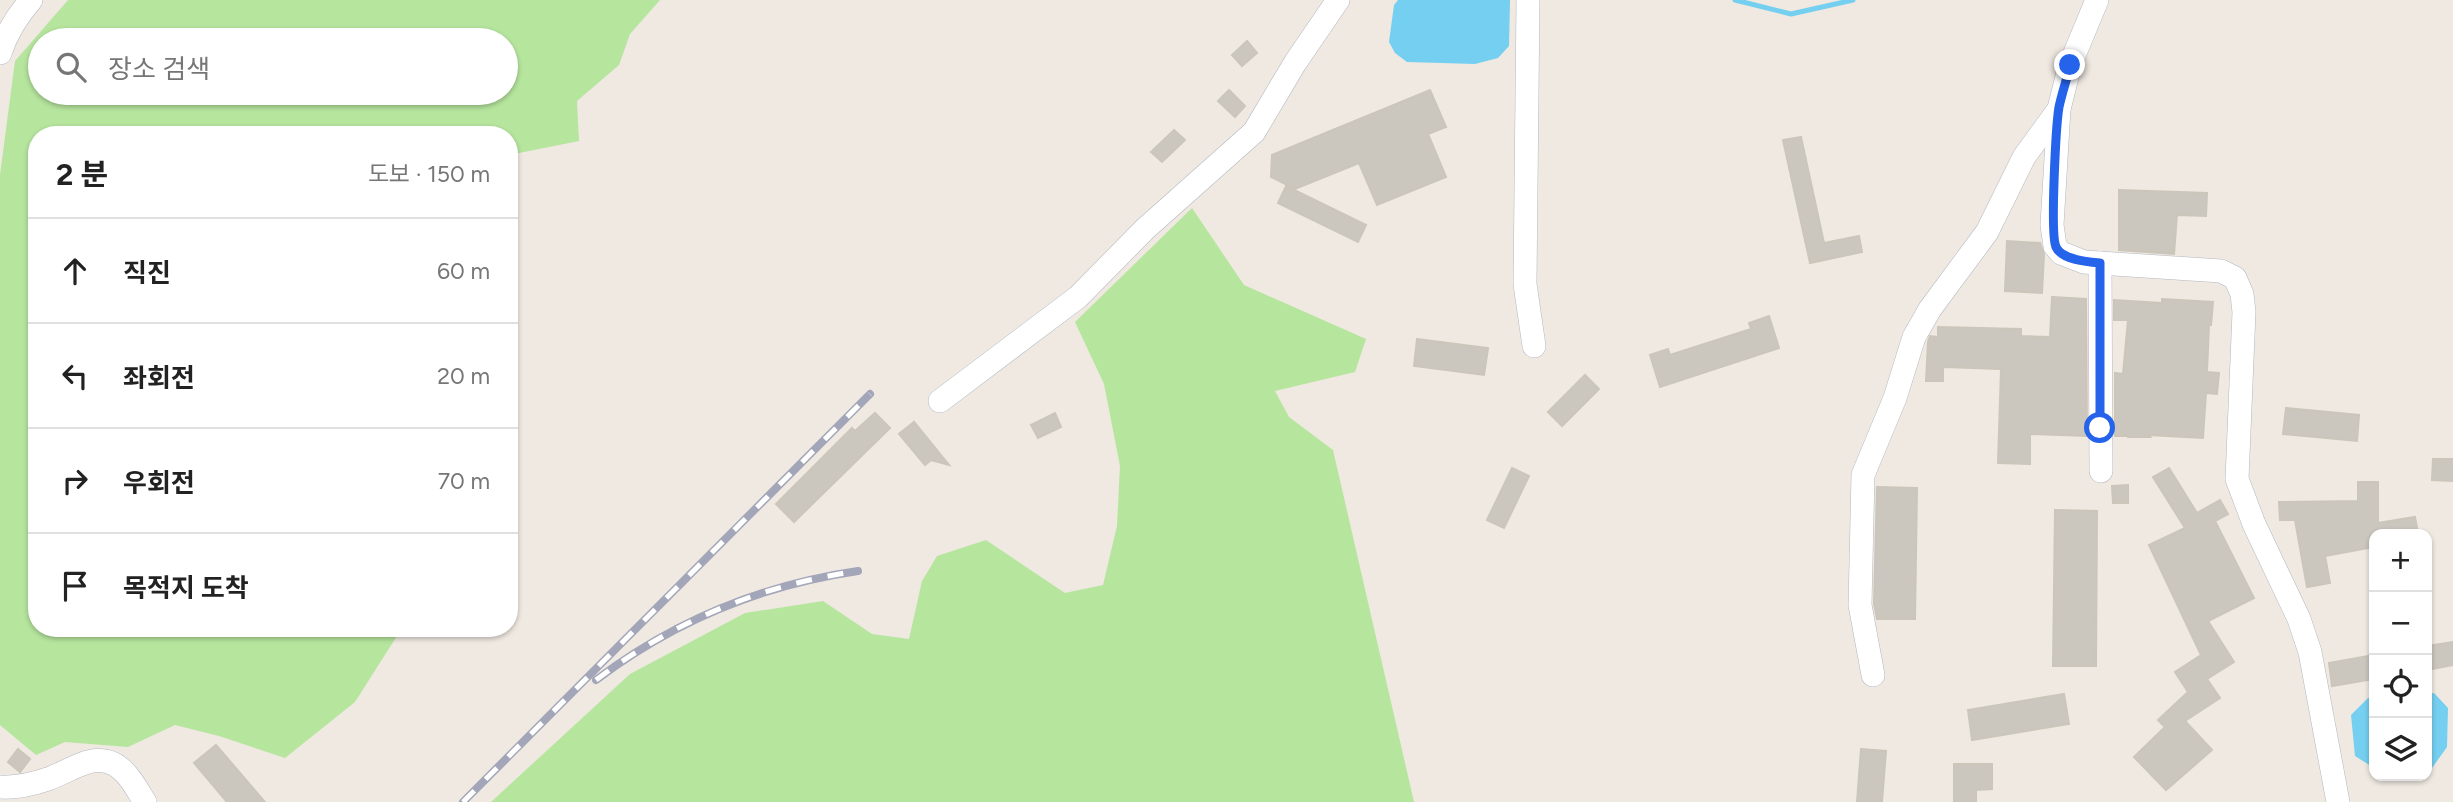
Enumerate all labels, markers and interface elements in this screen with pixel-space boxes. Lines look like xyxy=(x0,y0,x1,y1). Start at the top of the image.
search box xyxy=(28,28,518,105)
icon: search xyxy=(52,48,90,86)
route end xyxy=(2054,49,2085,80)
text: 장소 검색 xyxy=(108,53,210,85)
text: 2 분 xyxy=(56,156,108,193)
text: 도보 · 150 m xyxy=(368,160,490,188)
icon: ahead xyxy=(56,252,94,290)
text: 직진 xyxy=(123,257,171,289)
text: 60 m xyxy=(437,257,490,285)
icon: left xyxy=(56,357,94,395)
text: 좌회전 xyxy=(123,362,195,394)
text: 20 m xyxy=(437,362,490,390)
route start xyxy=(2084,412,2115,443)
icon: right xyxy=(56,462,94,500)
text: 우회전 xyxy=(123,467,195,499)
text: 70 m xyxy=(438,467,490,495)
map controls xyxy=(2369,529,2432,781)
button: + xyxy=(2369,529,2432,592)
icon: arrive xyxy=(56,567,94,605)
text: 목적지 도착 xyxy=(123,572,249,604)
button: − xyxy=(2369,592,2432,655)
button: locate xyxy=(2369,655,2432,718)
button: layers xyxy=(2369,718,2432,781)

